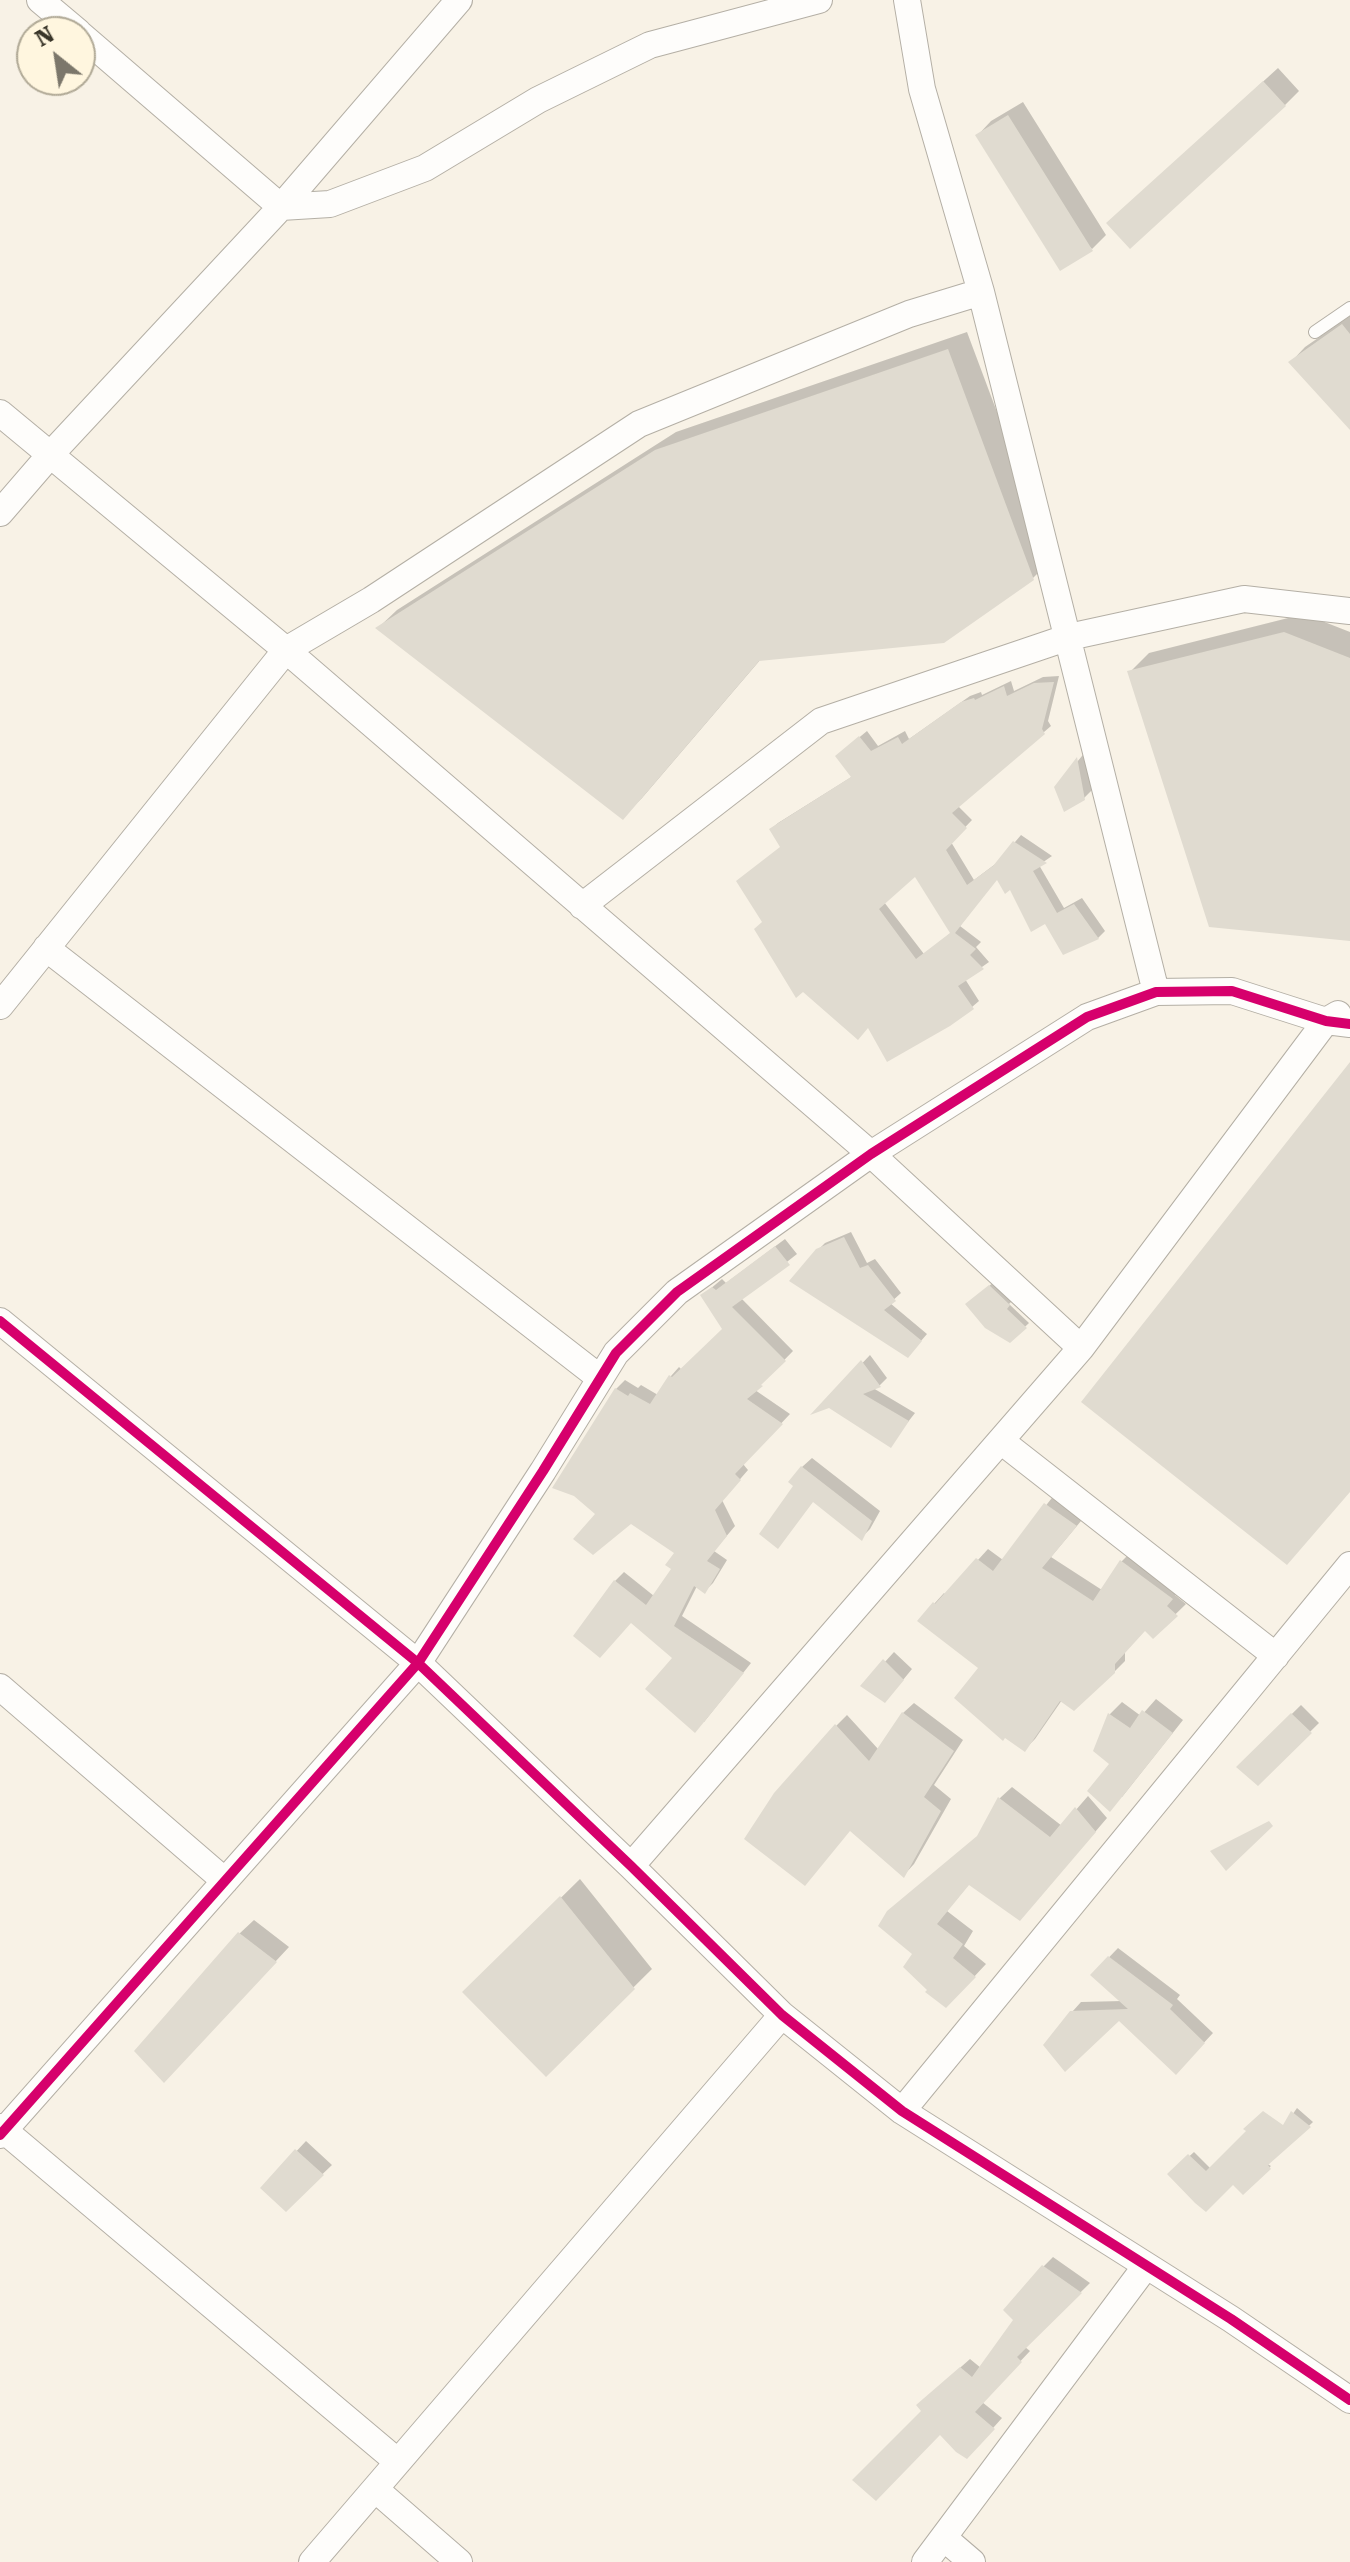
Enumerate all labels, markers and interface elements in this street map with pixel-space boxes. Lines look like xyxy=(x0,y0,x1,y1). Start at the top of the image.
north arrow xyxy=(16,16,96,96)
text: N xyxy=(31,21,58,52)

